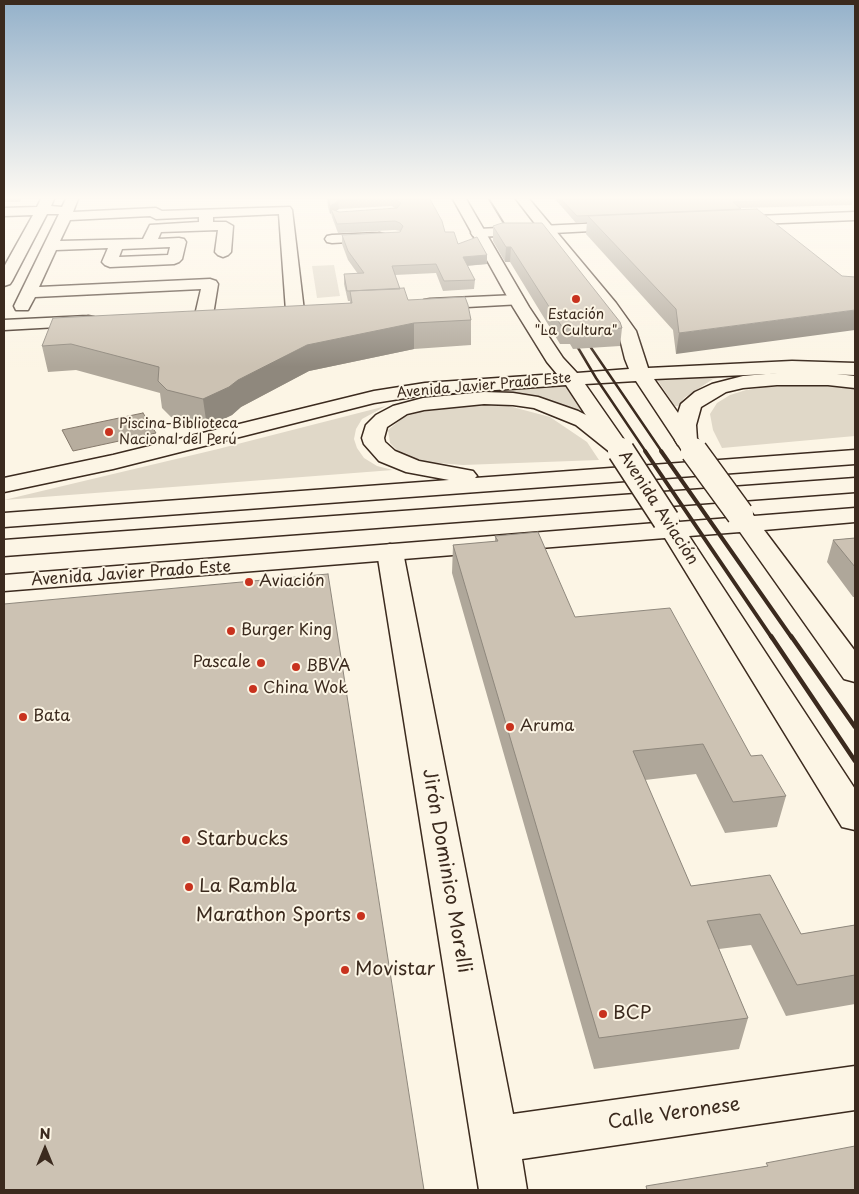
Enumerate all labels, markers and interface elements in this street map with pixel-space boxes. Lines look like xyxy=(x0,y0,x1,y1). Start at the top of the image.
marker: Estación "La Cultura" xyxy=(570,293,582,305)
place label: Estación "La Cultura" xyxy=(535,307,617,340)
street label: Avenida Javier Prado Este xyxy=(396,370,572,402)
place label: Piscina-Biblioteca Nacional del Perú xyxy=(119,416,238,448)
marker: Piscina-Biblioteca Nacional del Perú xyxy=(103,426,115,438)
street label: Avenida Aviación xyxy=(614,447,702,569)
street label: Avenida Javier Prado Este xyxy=(31,557,231,591)
place label: Aviación xyxy=(259,572,325,592)
marker: Aviación xyxy=(243,576,255,588)
place label: Burger King xyxy=(241,621,332,641)
marker: Burger King xyxy=(225,625,237,637)
place label: Pascale xyxy=(193,653,251,673)
marker: Pascale xyxy=(255,657,267,669)
place label: BBVA xyxy=(306,657,351,677)
marker: BBVA xyxy=(290,661,302,673)
place label: China Wok xyxy=(263,679,348,699)
marker: China Wok xyxy=(247,683,259,695)
place label: Bata xyxy=(33,707,70,727)
marker: Bata xyxy=(17,711,29,723)
place label: Aruma xyxy=(520,717,574,737)
marker: Aruma xyxy=(504,721,516,733)
street label: Jirón Dominico Morelli xyxy=(417,767,475,975)
place label: Starbucks xyxy=(196,829,288,851)
marker: Starbucks xyxy=(180,834,192,846)
place label: La Rambla xyxy=(199,876,297,898)
marker: La Rambla xyxy=(183,881,195,893)
place label: Marathon Sports xyxy=(196,905,351,927)
marker: Marathon Sports xyxy=(355,910,367,922)
place label: Movistar xyxy=(355,959,435,981)
marker: Movistar xyxy=(339,964,351,976)
place label: BCP xyxy=(613,1003,652,1025)
marker: BCP xyxy=(597,1008,609,1020)
street label: Calle Veronese xyxy=(606,1093,742,1135)
text: N xyxy=(39,1123,51,1144)
north arrow xyxy=(20,1124,70,1174)

